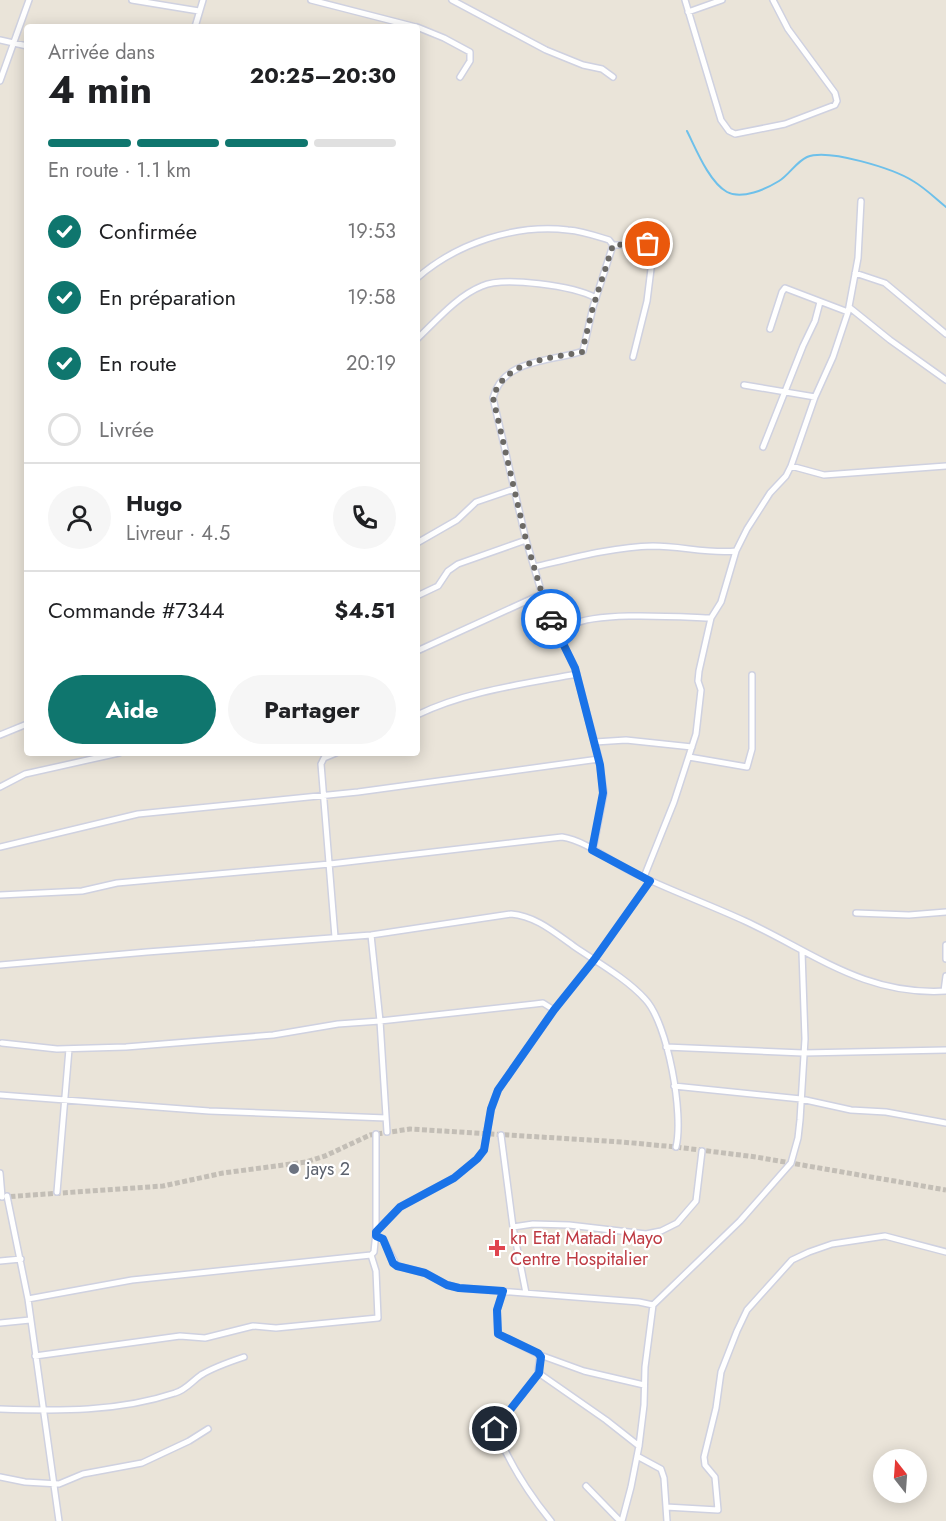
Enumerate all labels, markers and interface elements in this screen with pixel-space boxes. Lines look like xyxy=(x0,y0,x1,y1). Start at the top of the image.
text: Arrivée dans xyxy=(48,38,155,67)
text: 20:25–20:30 xyxy=(250,59,396,91)
text: 4 min xyxy=(48,61,152,118)
text: En route · 1.1 km xyxy=(48,156,191,185)
icon: check xyxy=(48,215,81,248)
text: Confirmée xyxy=(99,215,197,247)
text: 19:53 xyxy=(347,217,396,246)
pin xyxy=(622,218,673,269)
icon: bag xyxy=(631,227,664,260)
icon: check xyxy=(48,281,81,314)
text: En préparation xyxy=(99,281,236,313)
text: 19:58 xyxy=(347,283,396,312)
icon: check xyxy=(48,347,81,380)
text: En route xyxy=(99,347,177,379)
text: 20:19 xyxy=(346,349,396,378)
text: Livrée xyxy=(99,413,154,445)
button: person xyxy=(48,486,111,549)
button: phone xyxy=(333,486,396,549)
text: Hugo xyxy=(126,487,182,519)
text: Livreur · 4.5 xyxy=(126,519,230,548)
courier xyxy=(521,589,581,649)
text: Commande #7344 xyxy=(48,594,225,626)
text: $4.51 xyxy=(334,594,396,626)
icon: car xyxy=(535,603,568,636)
button: Aide xyxy=(48,675,216,744)
button: Partager xyxy=(228,675,396,744)
place label: jays 2 xyxy=(304,1156,350,1182)
marker: jays 2 xyxy=(287,1162,301,1176)
place label: kn Etat Matadi Mayo Centre Hospitalier xyxy=(510,1225,663,1272)
marker: kn Etat Matadi Mayo Centre Hospitalier xyxy=(488,1239,506,1257)
pin xyxy=(469,1403,520,1454)
icon: home xyxy=(478,1412,511,1445)
north arrow xyxy=(873,1449,927,1503)
map controls xyxy=(873,1449,927,1503)

